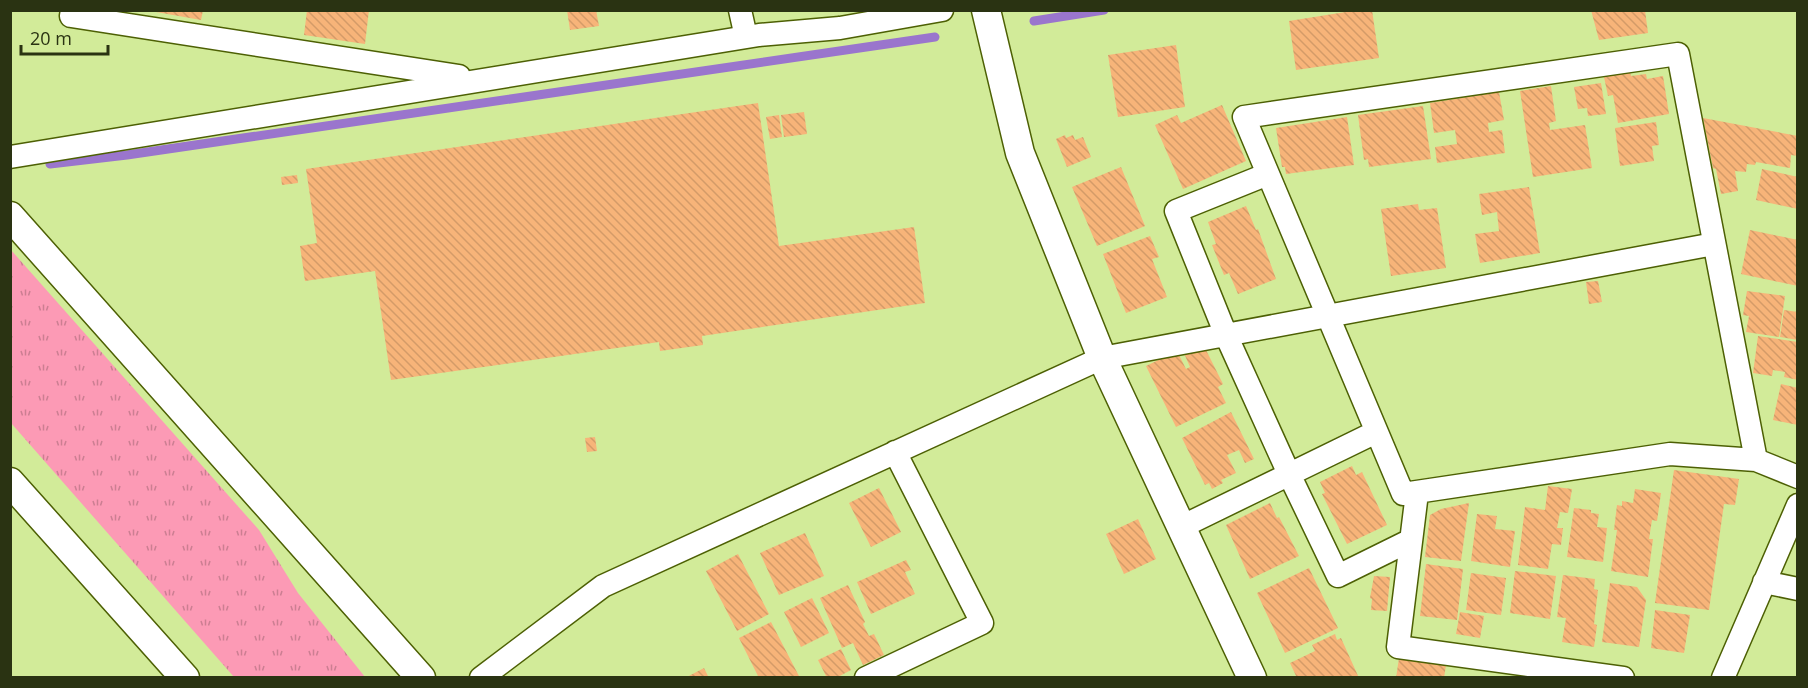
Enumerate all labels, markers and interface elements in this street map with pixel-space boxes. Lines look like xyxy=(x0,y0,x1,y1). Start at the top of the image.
scale bar xyxy=(21,18,108,56)
text: 20 m xyxy=(30,26,72,50)

